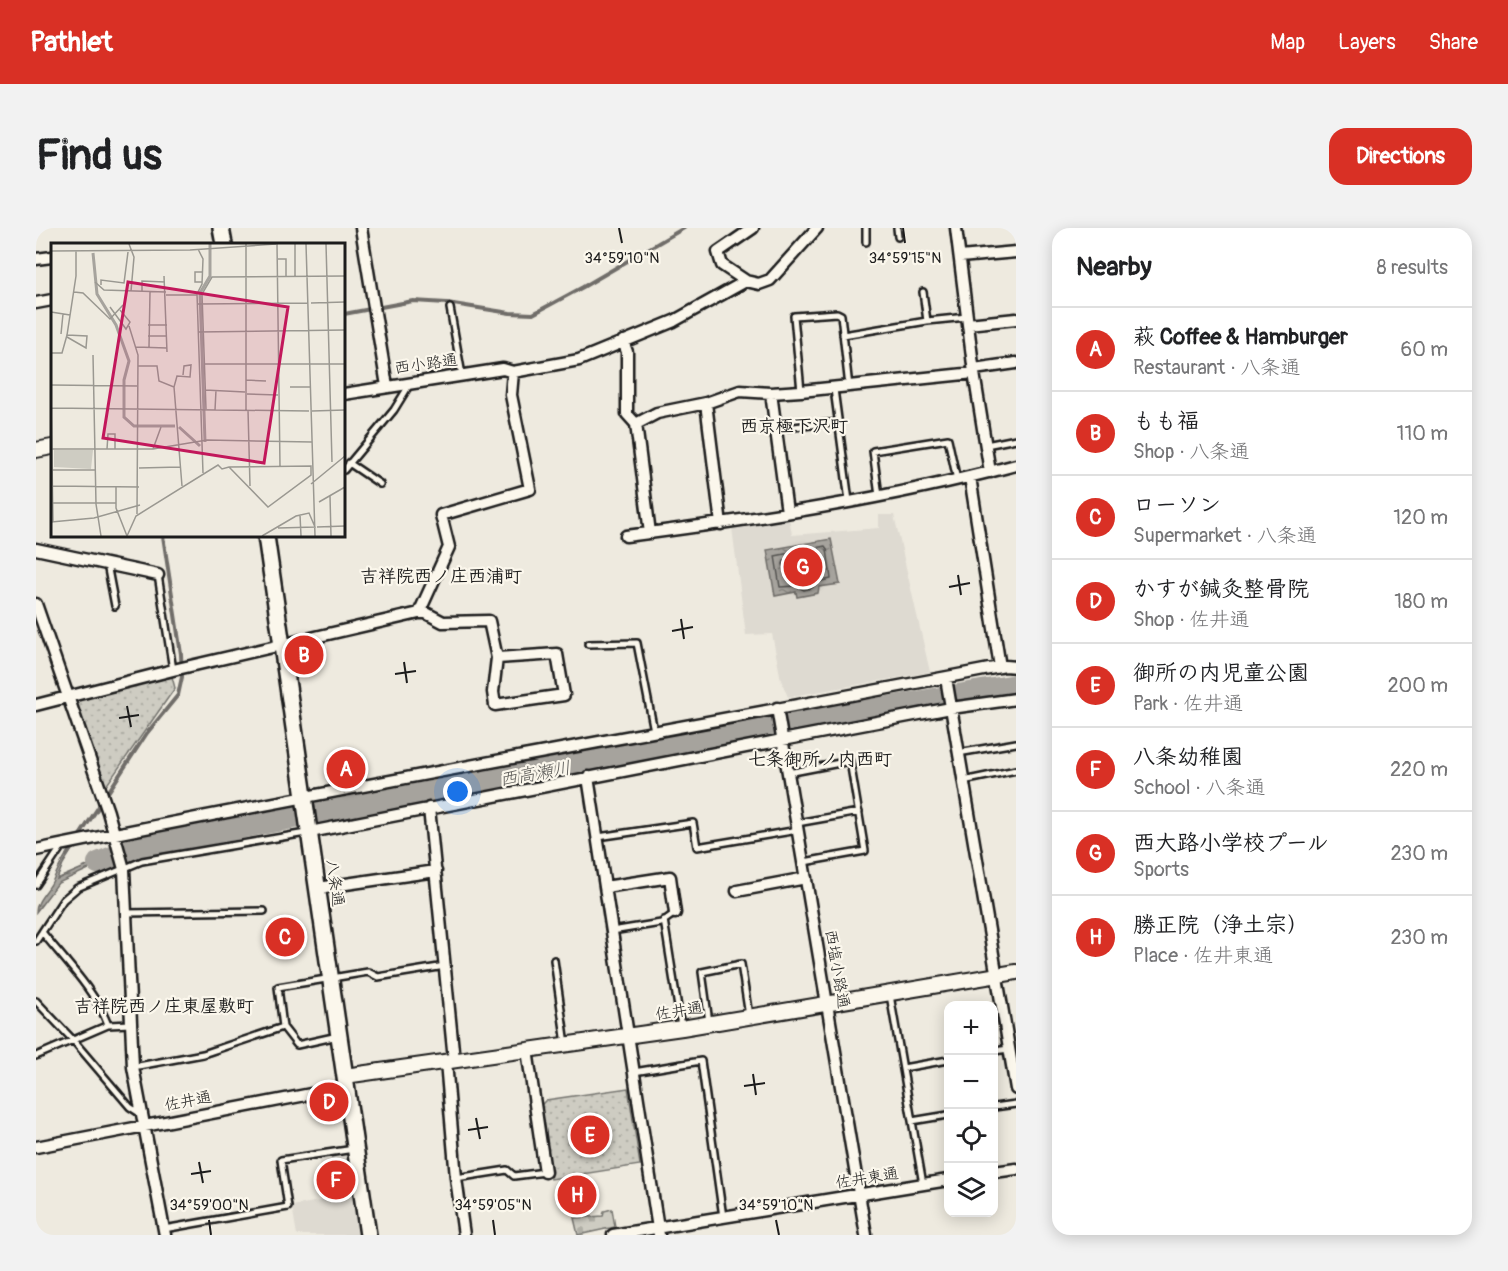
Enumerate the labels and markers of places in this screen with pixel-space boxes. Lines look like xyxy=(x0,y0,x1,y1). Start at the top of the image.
pin: G xyxy=(784,544,822,590)
pin: B xyxy=(284,632,324,678)
pin: A xyxy=(326,746,366,792)
pin: C xyxy=(266,914,304,960)
pin: D xyxy=(310,1080,348,1124)
pin: E xyxy=(570,1112,610,1158)
pin: F xyxy=(316,1158,356,1202)
pin: H xyxy=(558,1172,596,1218)

